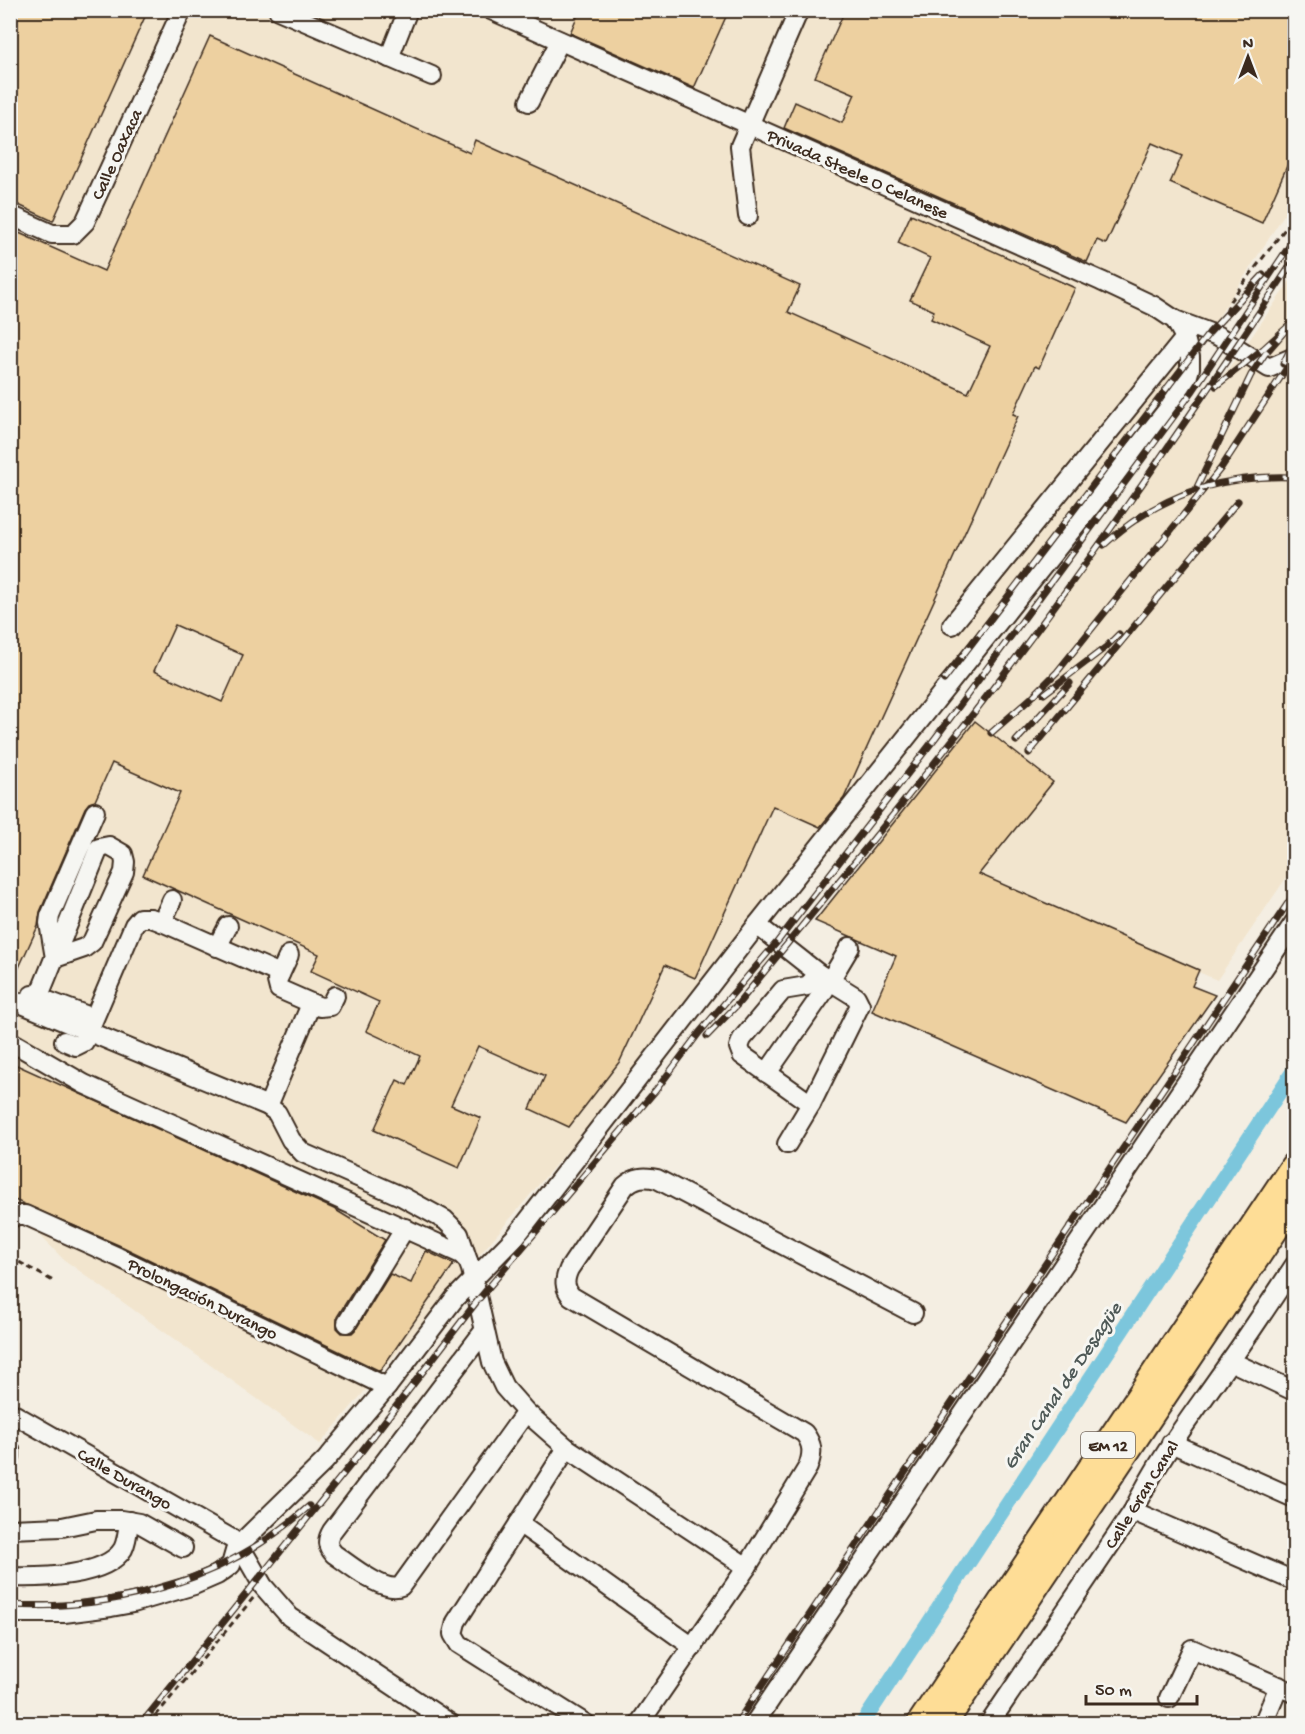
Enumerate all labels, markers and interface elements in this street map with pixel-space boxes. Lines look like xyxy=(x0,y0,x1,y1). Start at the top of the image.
north arrow xyxy=(1218,27,1278,87)
text: N xyxy=(1243,36,1254,55)
street label: Calle Oaxaca xyxy=(88,105,149,204)
street label: Privada Steele O Celanese xyxy=(762,125,952,225)
street label: Prolongación Durango xyxy=(122,1254,280,1346)
water label: Gran Canal de Desagüe xyxy=(999,1299,1129,1475)
road number: EM 12 xyxy=(1081,1432,1135,1458)
street label: Calle Gran Canal xyxy=(1101,1437,1185,1553)
street label: Calle Durango xyxy=(73,1445,175,1516)
scale bar xyxy=(1086,1668,1197,1706)
text: 50 m xyxy=(1095,1681,1132,1702)

